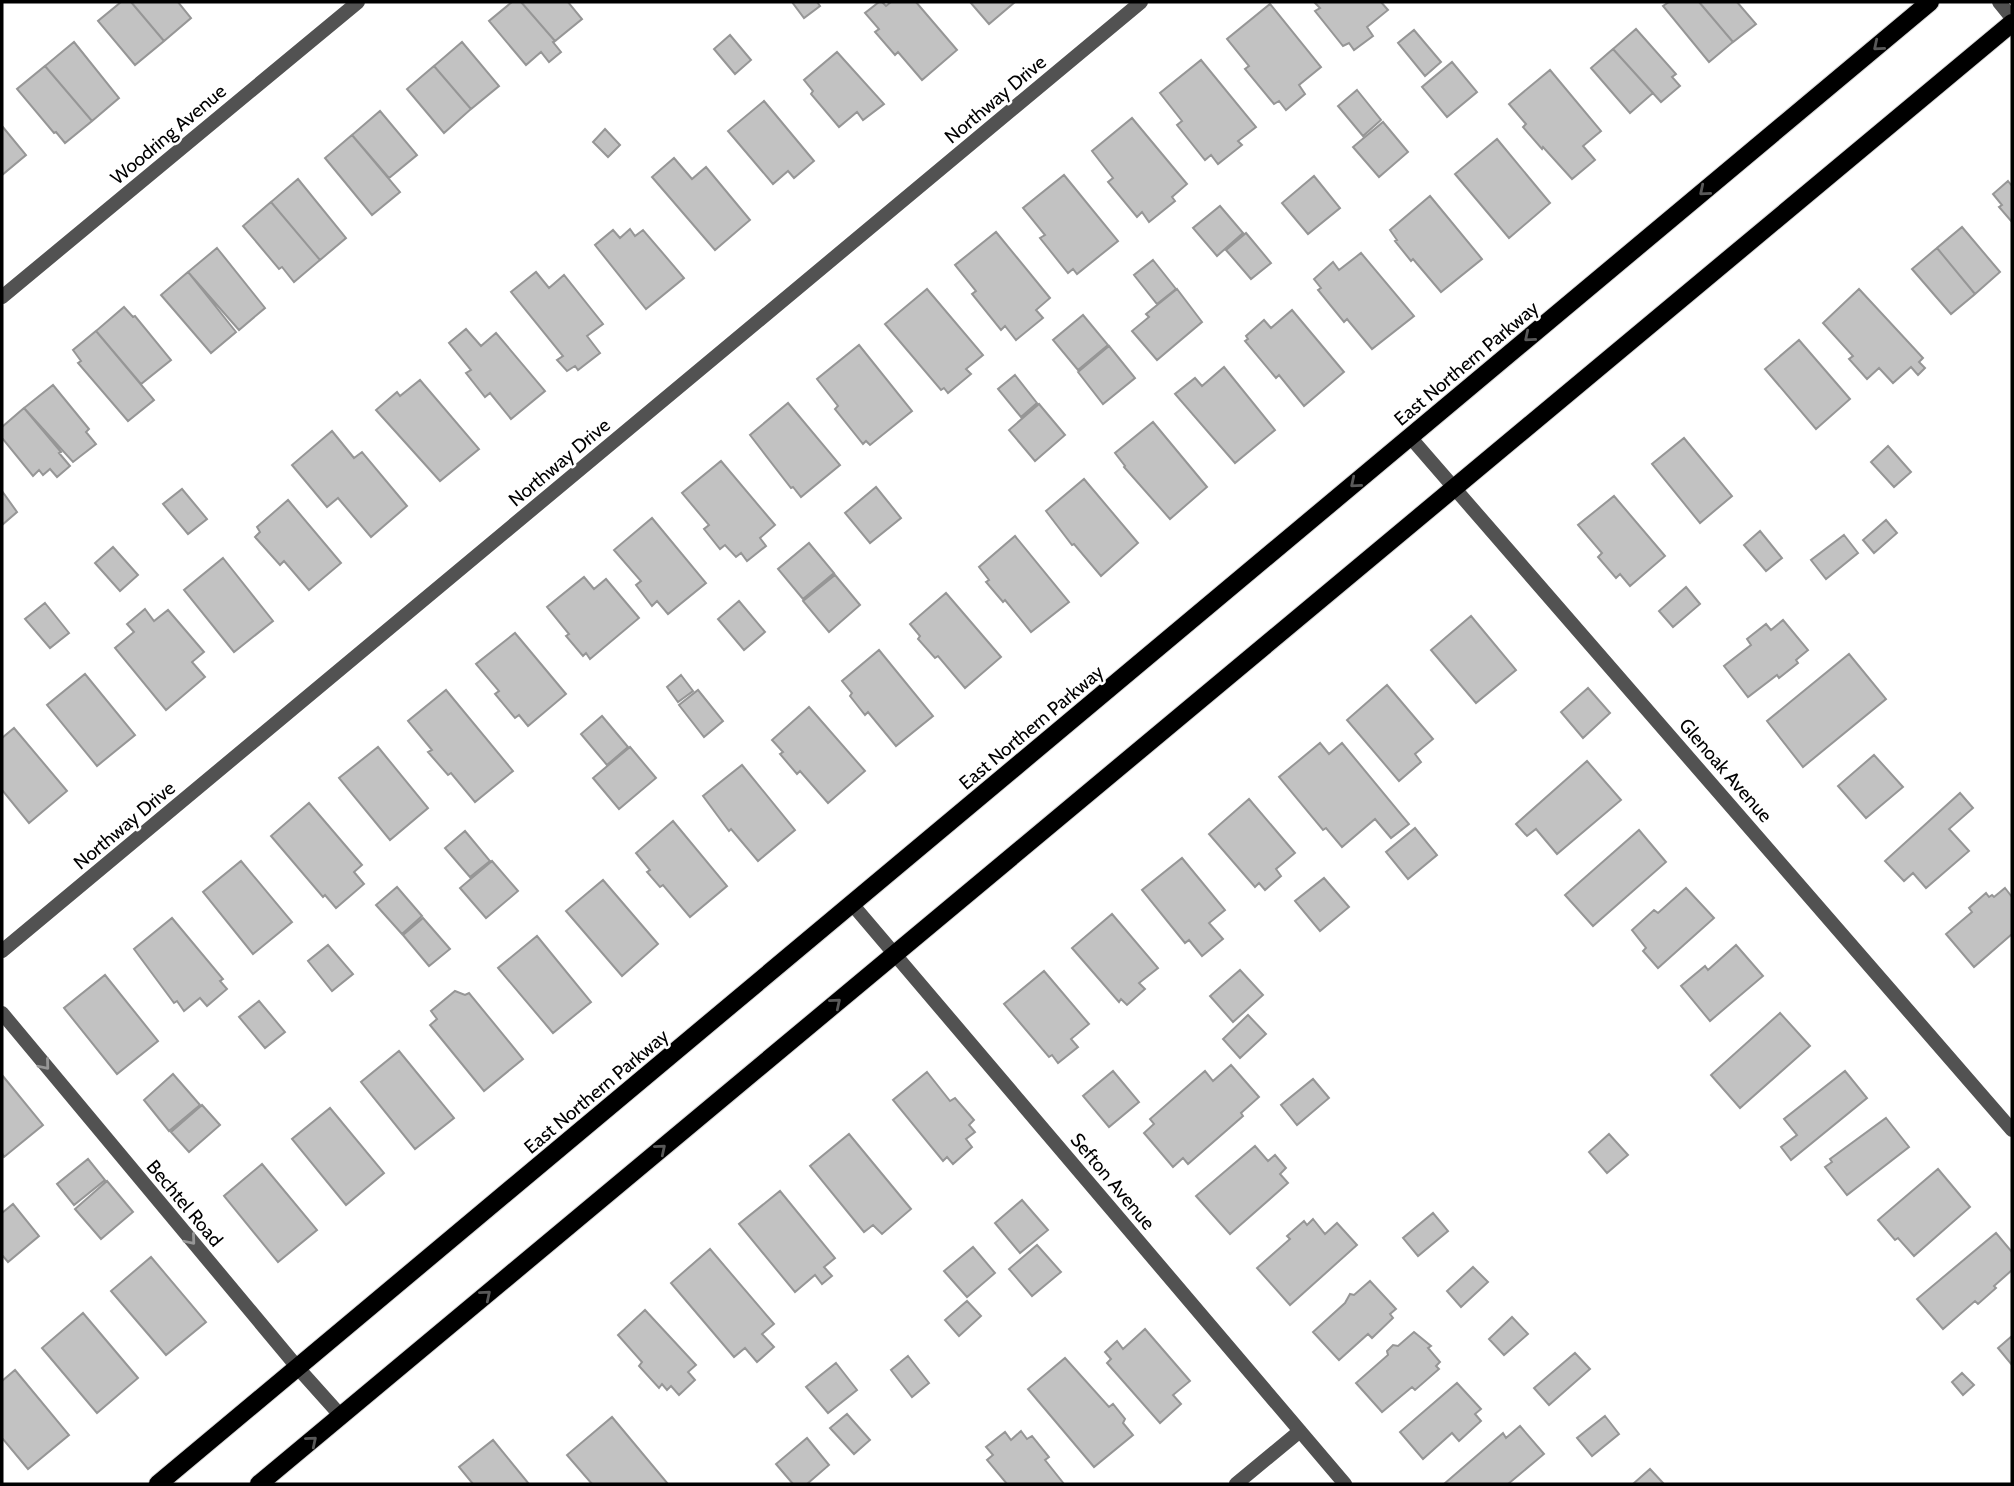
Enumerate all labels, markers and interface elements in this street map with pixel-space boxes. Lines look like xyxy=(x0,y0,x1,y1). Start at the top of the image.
one-way arrow xyxy=(1874,37,1886,50)
street label: Northway Drive xyxy=(940,50,1051,148)
street label: Woodring Avenue xyxy=(106,79,231,189)
one-way arrow xyxy=(1699,183,1711,196)
street label: East Northern Parkway xyxy=(1389,296,1543,430)
one-way arrow xyxy=(1524,329,1537,341)
street label: Northway Drive xyxy=(504,413,615,511)
one-way arrow xyxy=(1350,475,1362,488)
street label: East Northern Parkway xyxy=(954,660,1108,794)
street label: Glenoak Avenue xyxy=(1674,714,1777,827)
street label: Northway Drive xyxy=(69,776,180,874)
one-way arrow xyxy=(828,999,840,1012)
street label: East Northern Parkway xyxy=(519,1024,673,1158)
one-way arrow xyxy=(37,1058,50,1070)
street label: Sefton Avenue xyxy=(1066,1128,1160,1235)
one-way arrow xyxy=(653,1145,666,1157)
street label: Bechtel Road xyxy=(142,1155,227,1251)
one-way arrow xyxy=(183,1232,195,1245)
one-way arrow xyxy=(478,1291,491,1303)
one-way arrow xyxy=(304,1436,316,1449)

